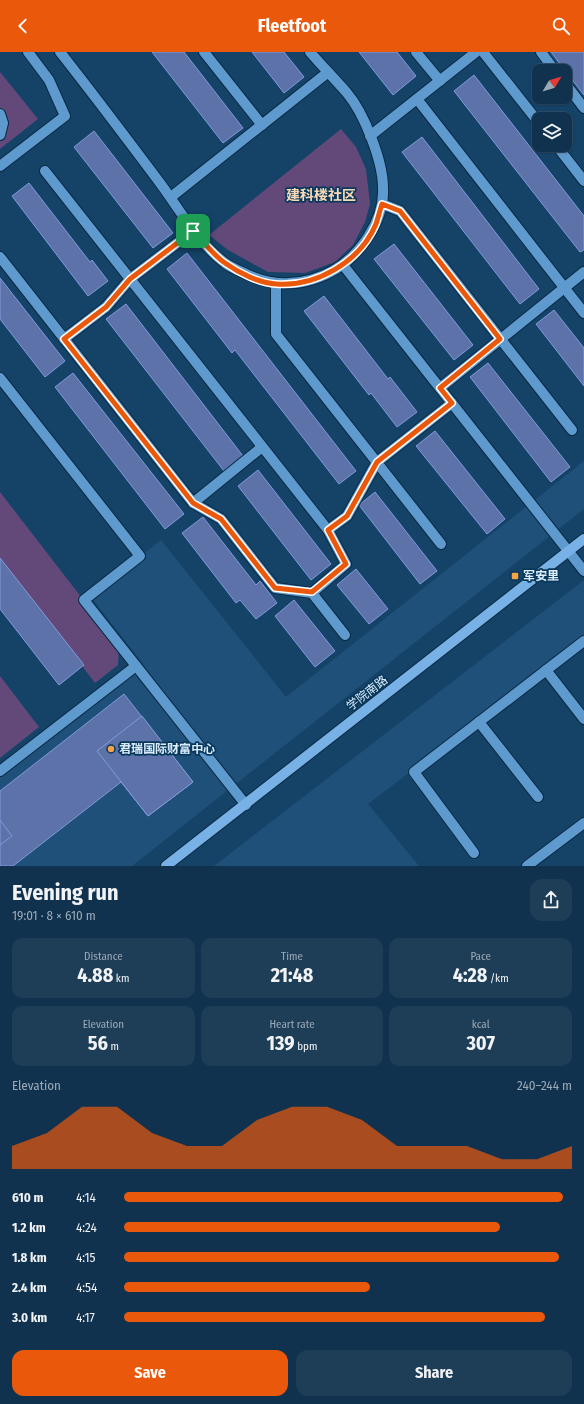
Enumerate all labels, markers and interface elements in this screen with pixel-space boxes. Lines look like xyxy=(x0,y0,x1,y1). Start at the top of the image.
icon: back xyxy=(12,15,34,37)
text: Fleetfoot xyxy=(258,15,326,37)
icon: search xyxy=(550,15,572,37)
north arrow xyxy=(532,64,572,104)
map controls xyxy=(532,64,572,152)
button: layers xyxy=(532,112,572,152)
district label: 建科楼社区 xyxy=(286,187,356,204)
pin xyxy=(176,214,210,248)
icon: arrive xyxy=(182,220,204,242)
place label: 军安里 xyxy=(523,569,559,583)
marker: 军安里 xyxy=(510,571,520,581)
street label: 学院南路 xyxy=(344,673,390,713)
place label: 君瑞国际财富中心 xyxy=(119,742,215,756)
marker: 君瑞国际财富中心 xyxy=(106,744,116,754)
text: Evening run xyxy=(12,879,119,906)
button: share xyxy=(530,879,572,921)
text: 19:01 · 8 × 610 m xyxy=(12,908,96,923)
text: Distance xyxy=(84,950,123,963)
text: Time xyxy=(281,950,303,963)
text: Pace xyxy=(470,950,491,963)
text: 4.88 xyxy=(77,963,113,987)
text: 21:48 xyxy=(271,963,313,987)
text: 4:28 xyxy=(453,963,487,987)
text: km xyxy=(113,972,129,985)
text: /km xyxy=(487,972,509,985)
text: Elevation xyxy=(83,1018,124,1031)
text: Heart rate xyxy=(269,1018,315,1031)
text: kcal xyxy=(472,1018,490,1031)
text: 56 xyxy=(88,1031,108,1055)
text: 139 xyxy=(267,1031,295,1055)
text: 307 xyxy=(466,1031,495,1055)
text: m xyxy=(108,1040,119,1053)
text: bpm xyxy=(295,1040,317,1053)
text: Elevation xyxy=(12,1078,61,1093)
text: 240–244 m xyxy=(517,1078,572,1093)
text: 610 m xyxy=(12,1190,43,1205)
text: 4:14 xyxy=(76,1190,96,1205)
text: 1.2 km xyxy=(12,1220,46,1235)
text: 4:24 xyxy=(76,1220,97,1235)
text: 1.8 km xyxy=(12,1250,47,1265)
text: 4:15 xyxy=(76,1250,96,1265)
text: 2.4 km xyxy=(12,1280,47,1295)
text: 4:54 xyxy=(76,1280,97,1295)
text: 3.0 km xyxy=(12,1310,47,1325)
text: 4:17 xyxy=(76,1310,95,1325)
button: Save xyxy=(12,1350,288,1396)
button: Share xyxy=(296,1350,572,1396)

